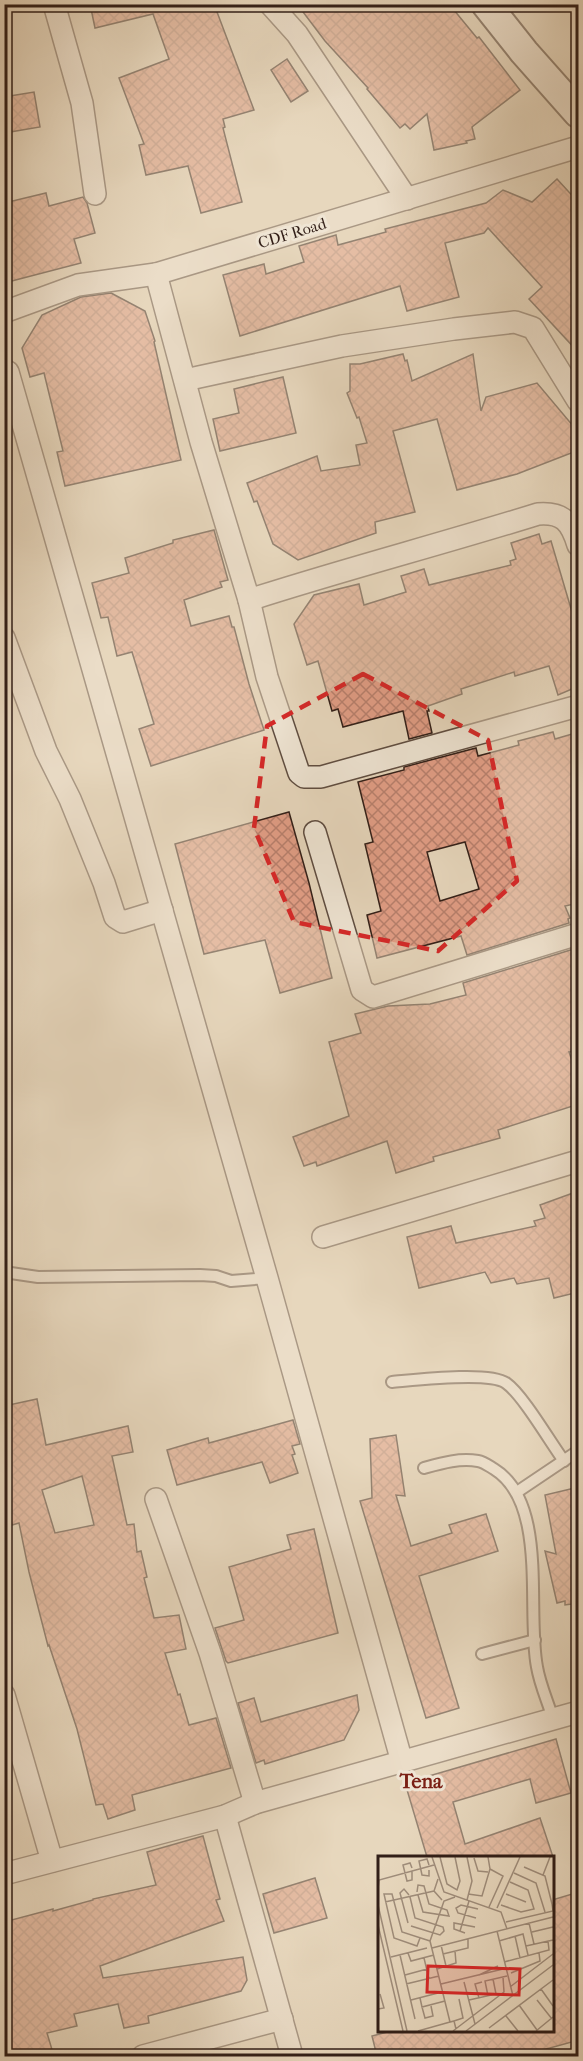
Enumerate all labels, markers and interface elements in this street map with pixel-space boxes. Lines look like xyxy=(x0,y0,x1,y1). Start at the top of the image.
street label: CDF Road xyxy=(256,214,329,252)
district label: Tena xyxy=(399,1770,443,1793)
inset map xyxy=(378,1856,553,2031)

